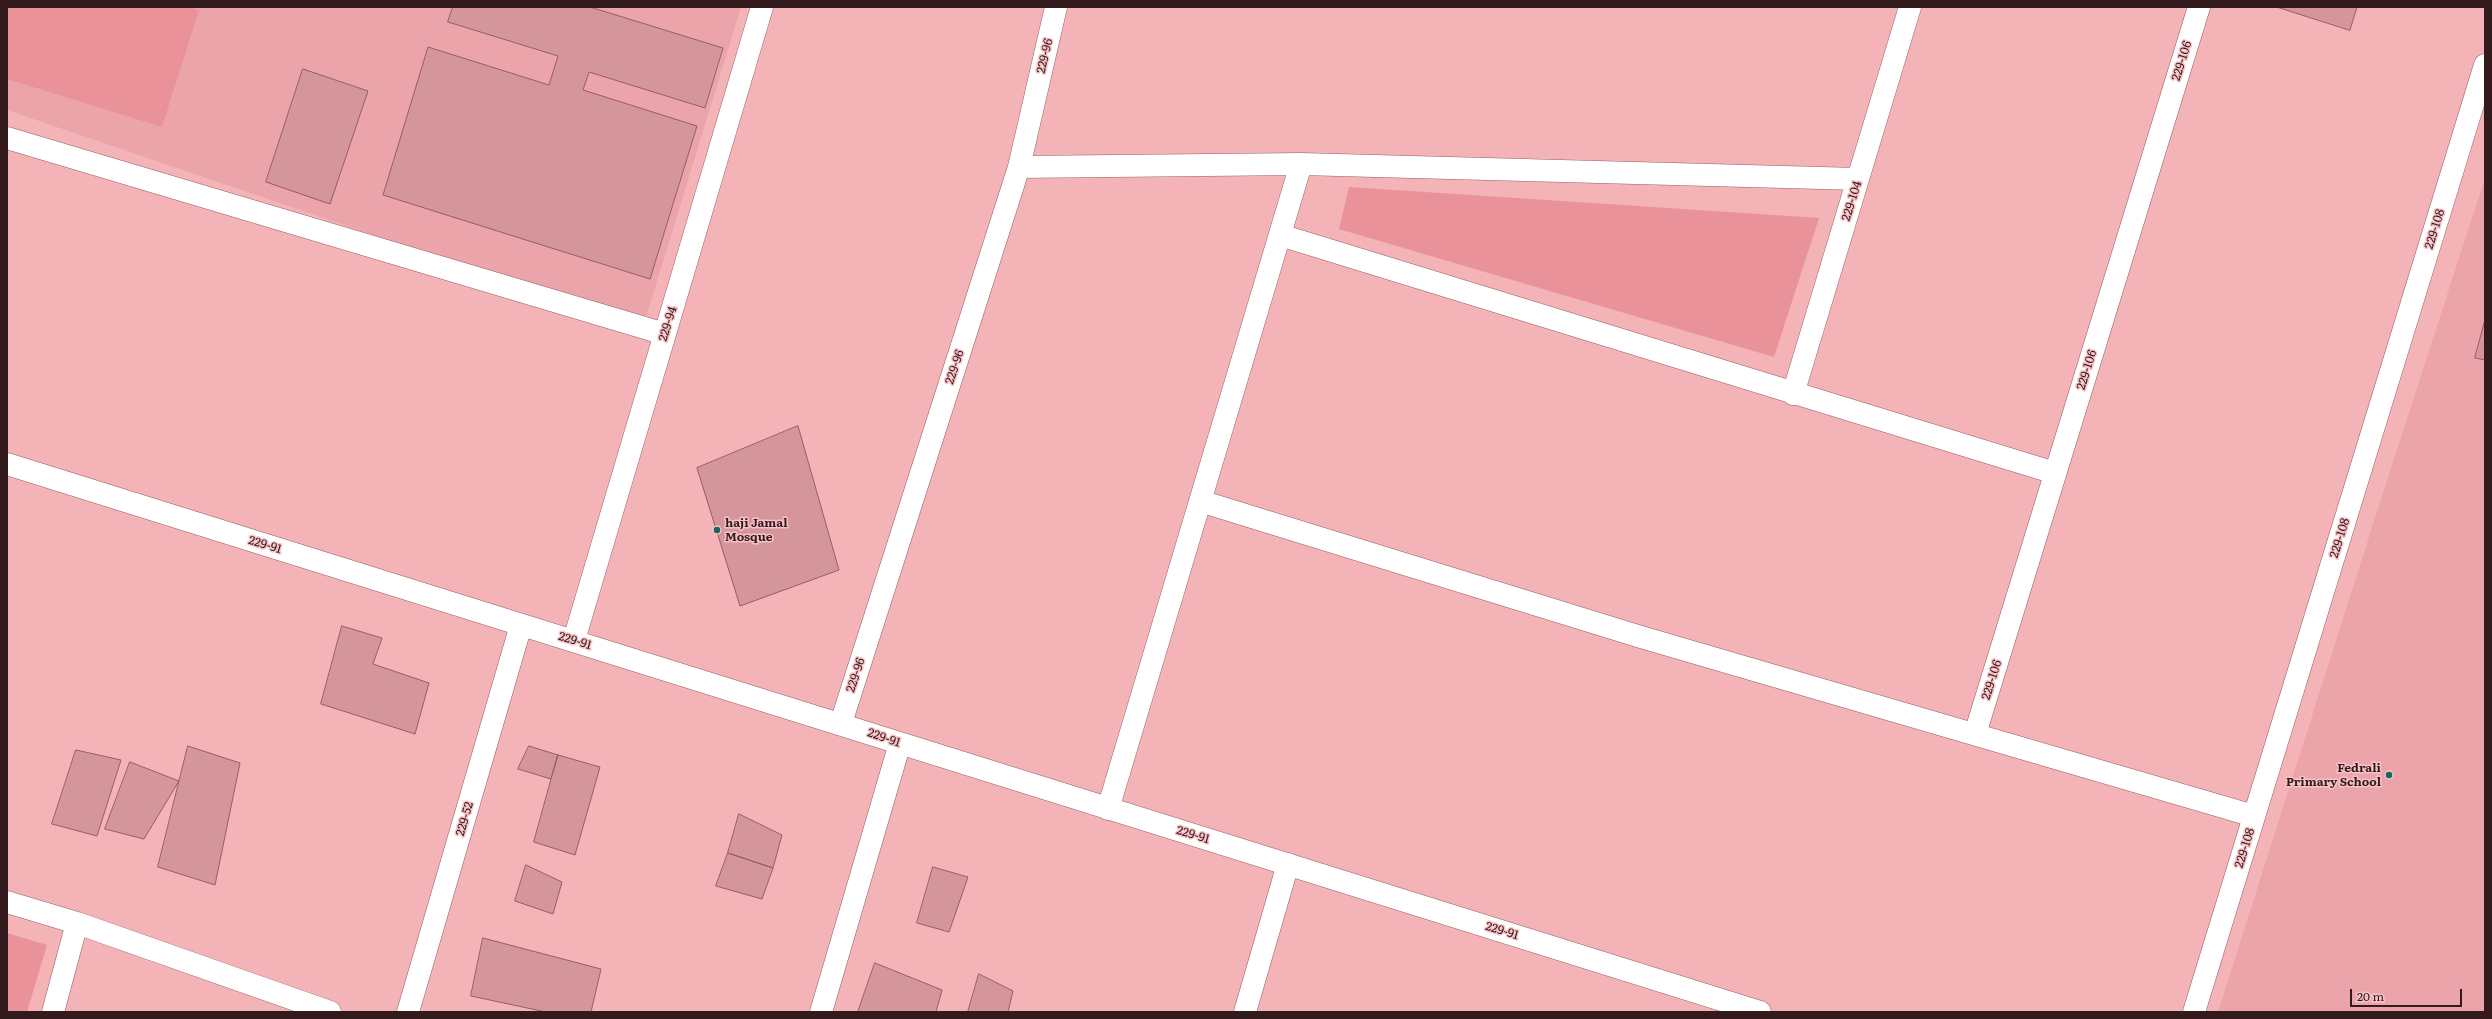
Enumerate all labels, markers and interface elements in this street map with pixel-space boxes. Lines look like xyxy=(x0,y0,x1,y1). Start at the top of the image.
street label: 229-96 xyxy=(1034,37,1056,75)
street label: 229-106 xyxy=(2169,39,2195,83)
street label: 229-104 xyxy=(1839,179,1865,223)
street label: 229-108 xyxy=(2422,207,2448,251)
street label: 229-94 xyxy=(656,305,680,343)
street label: 229-96 xyxy=(943,348,967,386)
street label: 229-106 xyxy=(2074,348,2100,392)
place label: haji Jamal Mosque xyxy=(725,516,788,544)
street label: 229-108 xyxy=(2327,516,2353,560)
marker: haji Jamal Mosque xyxy=(712,525,722,535)
street label: 229-91 xyxy=(247,533,283,557)
street label: 229-91 xyxy=(557,629,593,653)
street label: 229-96 xyxy=(844,656,868,694)
street label: 229-106 xyxy=(1979,658,2005,702)
street label: 229-91 xyxy=(866,726,902,750)
place label: Fedrali Primary School xyxy=(2286,761,2381,789)
marker: Fedrali Primary School xyxy=(2384,770,2394,780)
street label: 229-52 xyxy=(453,800,477,838)
street label: 229-91 xyxy=(1175,823,1211,847)
street label: 229-108 xyxy=(2232,826,2258,870)
street label: 229-91 xyxy=(1484,919,1520,943)
scale bar xyxy=(2352,981,2464,1007)
text: 20 m xyxy=(2357,987,2384,1005)

